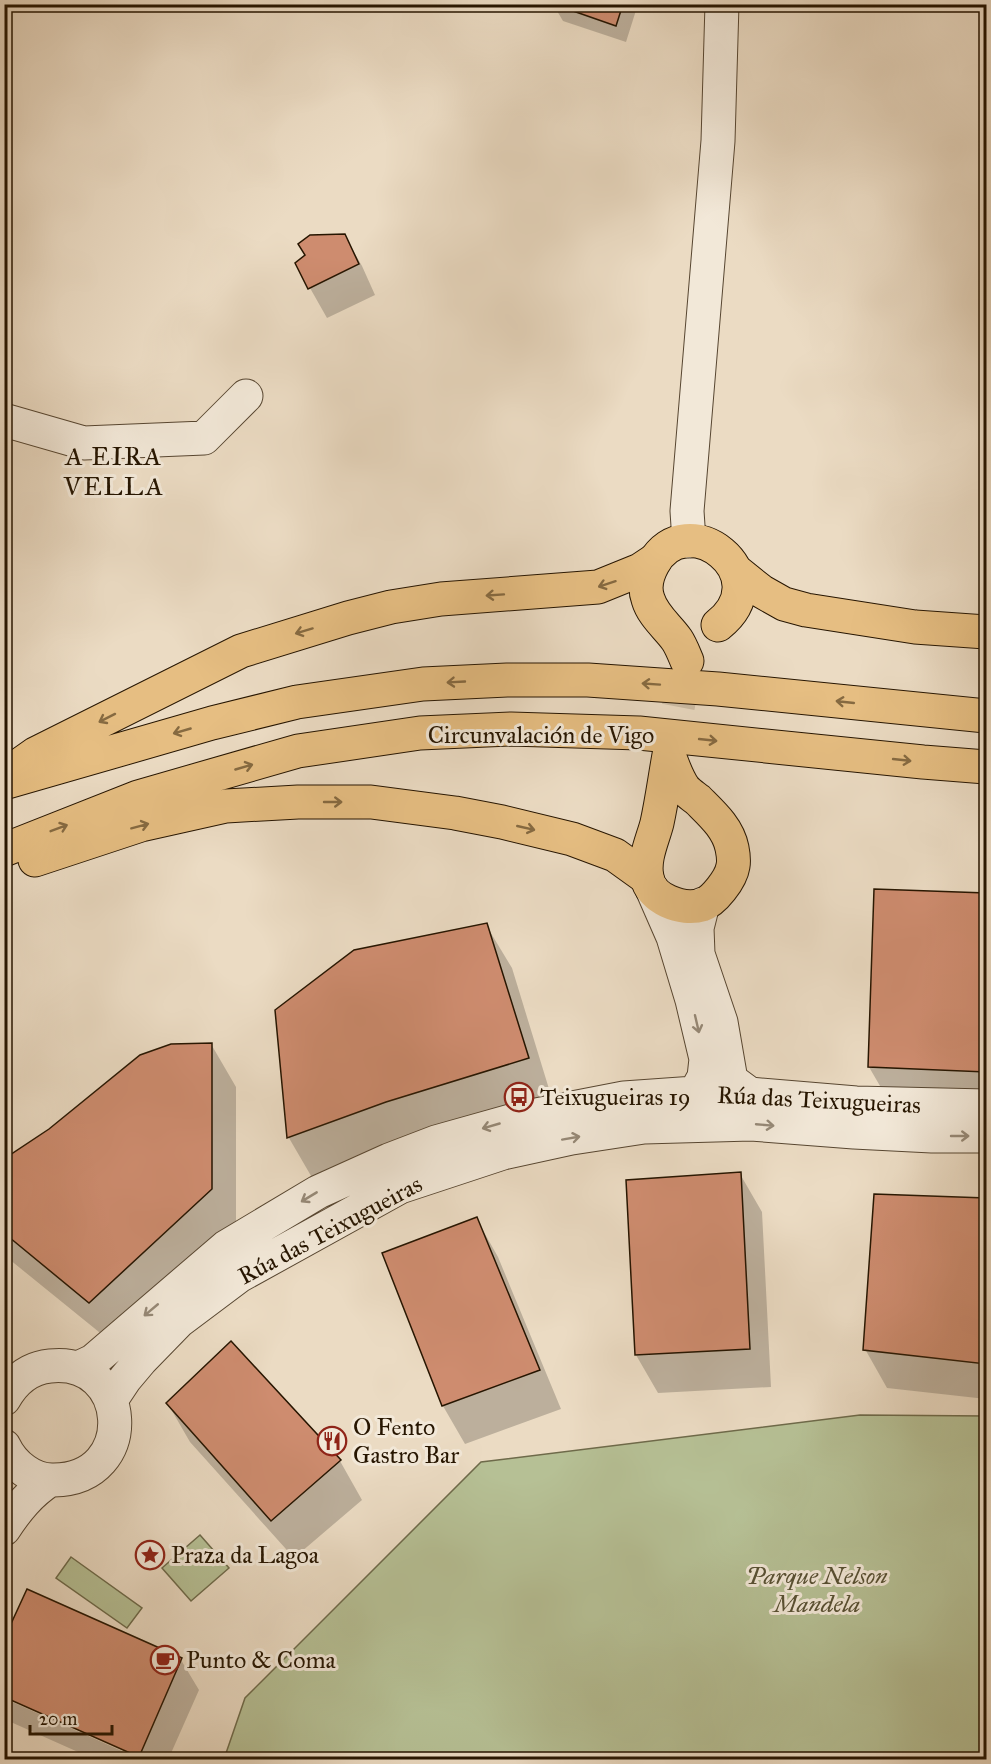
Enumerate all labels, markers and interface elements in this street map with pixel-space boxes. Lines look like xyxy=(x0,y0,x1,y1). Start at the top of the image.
district label: A EIRA VELLA xyxy=(63,440,164,502)
one-way arrow xyxy=(598,579,617,590)
one-way arrow xyxy=(485,590,505,601)
one-way arrow xyxy=(295,626,314,637)
one-way arrow xyxy=(446,677,466,688)
one-way arrow xyxy=(641,678,661,689)
one-way arrow xyxy=(835,696,855,707)
one-way arrow xyxy=(98,713,116,724)
street label: Circunvalación de Vigo xyxy=(428,720,654,750)
one-way arrow xyxy=(173,726,192,738)
one-way arrow xyxy=(697,735,717,746)
one-way arrow xyxy=(891,755,911,766)
one-way arrow xyxy=(234,761,253,772)
one-way arrow xyxy=(322,796,342,808)
one-way arrow xyxy=(130,820,149,831)
one-way arrow xyxy=(49,822,68,833)
one-way arrow xyxy=(516,822,535,834)
one-way arrow xyxy=(692,1014,704,1033)
street label: Rúa das Teixugueiras xyxy=(716,1080,922,1120)
bus stop icon: Teixugueiras 19 xyxy=(503,1081,535,1113)
place label: Teixugueiras 19 xyxy=(540,1082,691,1112)
one-way arrow xyxy=(755,1120,775,1131)
one-way arrow xyxy=(482,1121,501,1133)
one-way arrow xyxy=(949,1130,969,1142)
one-way arrow xyxy=(561,1132,580,1143)
street label: Rúa das Teixugueiras xyxy=(233,1169,427,1291)
one-way arrow xyxy=(301,1191,318,1203)
one-way arrow xyxy=(144,1303,159,1317)
place label: O Fento Gastro Bar xyxy=(353,1412,459,1470)
restaurant icon: O Fento Gastro Bar xyxy=(316,1425,348,1457)
place icon: Praza da Lagoa xyxy=(134,1539,166,1571)
place label: Praza da Lagoa xyxy=(171,1540,320,1570)
park label: Parque Nelson Mandela xyxy=(746,1561,888,1619)
cafe icon: Punto & Coma xyxy=(149,1644,181,1676)
place label: Punto & Coma xyxy=(186,1645,337,1675)
scale bar xyxy=(30,1698,112,1736)
text: 20 m xyxy=(39,1708,77,1730)

